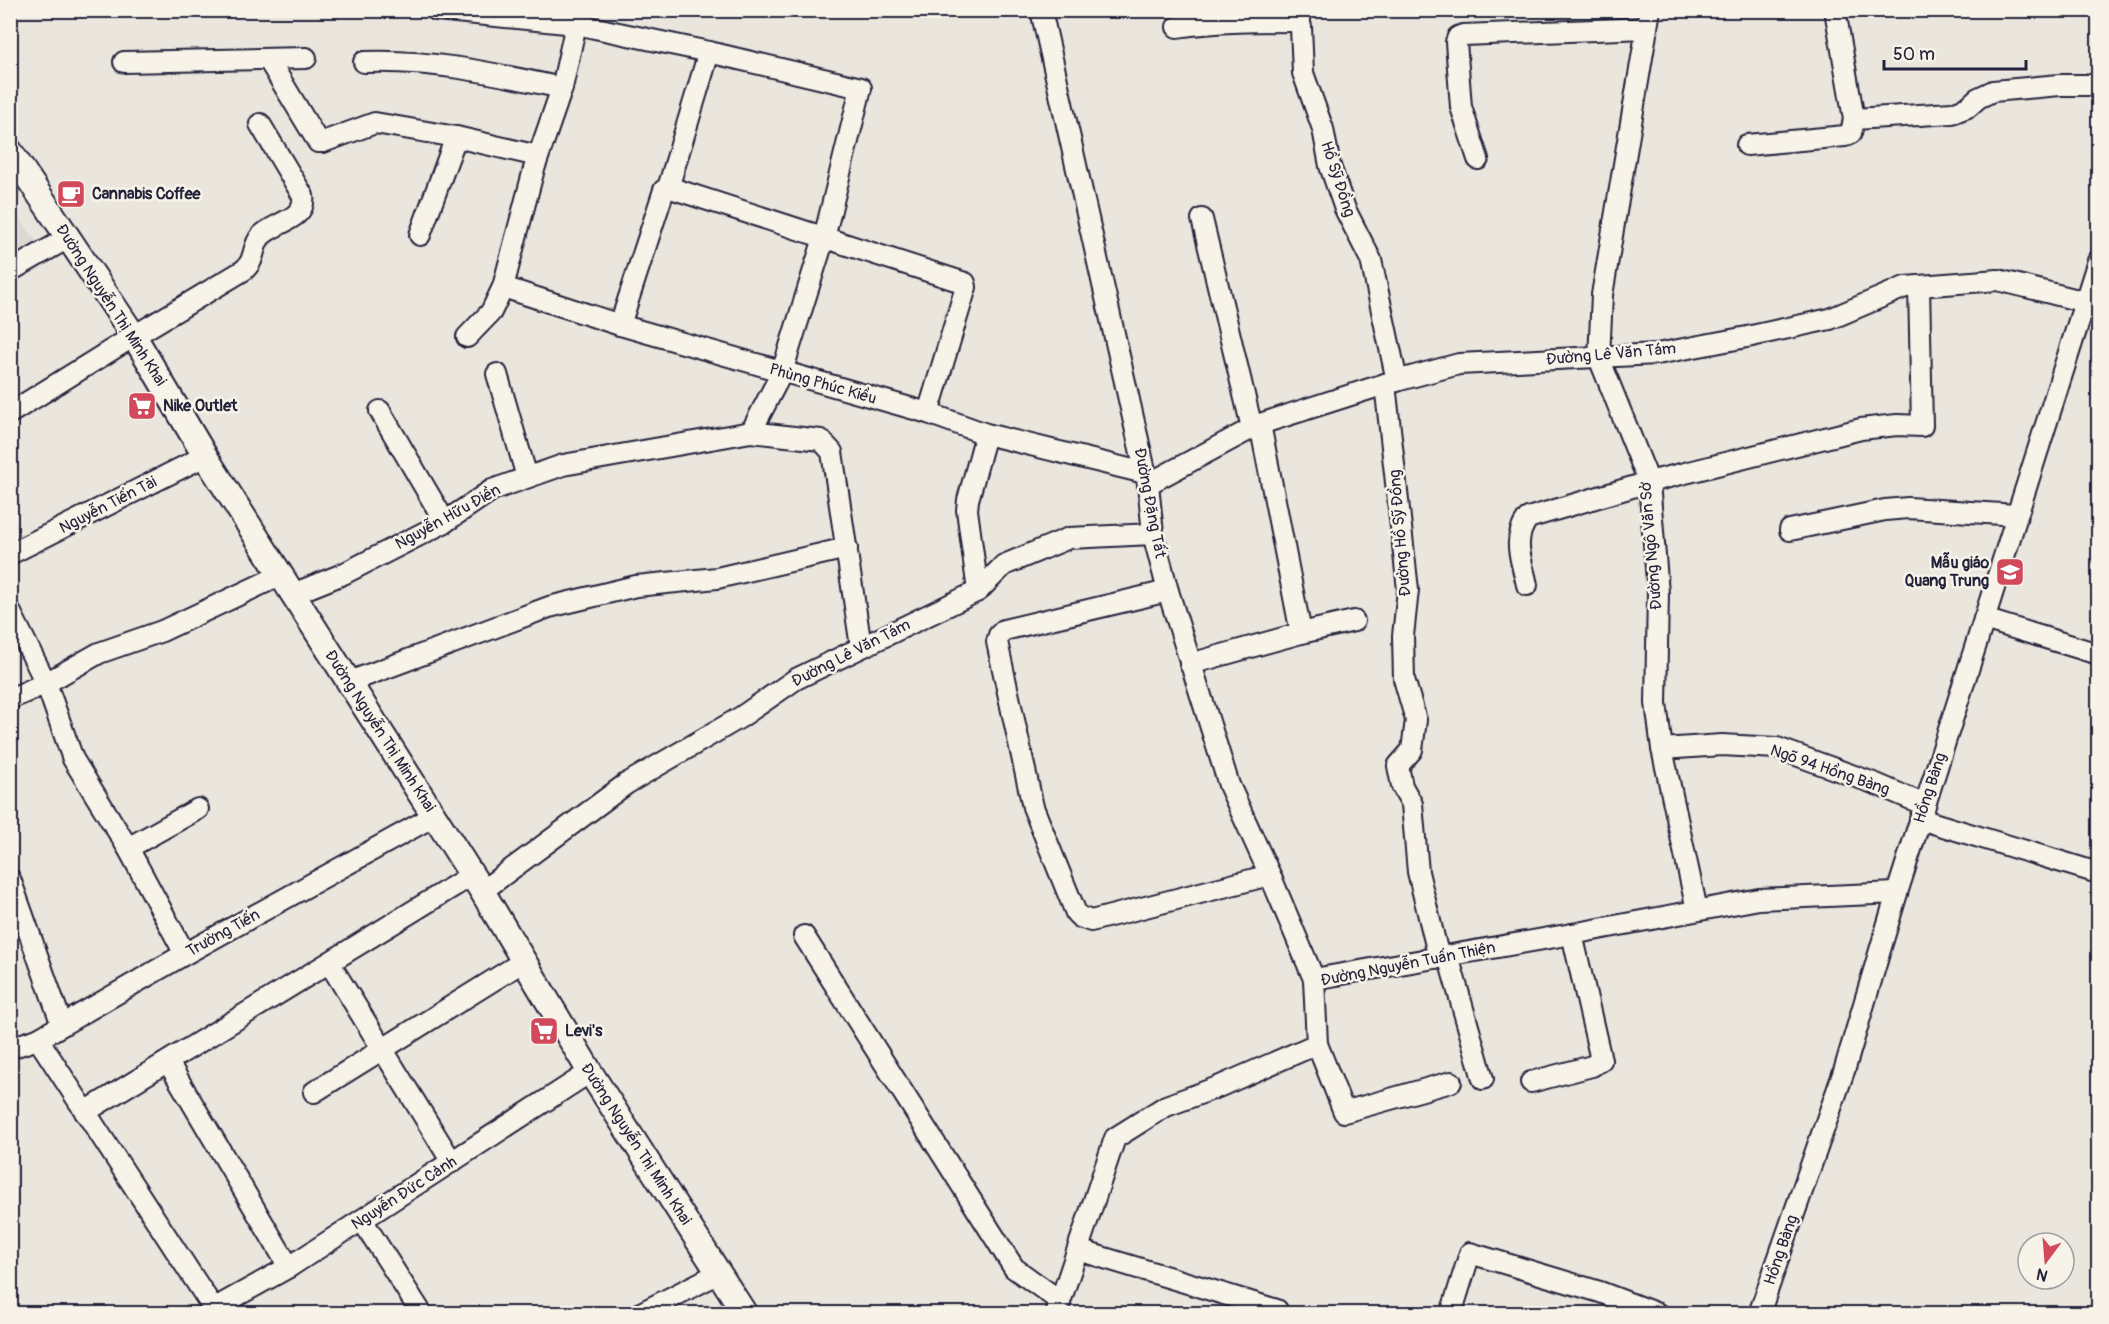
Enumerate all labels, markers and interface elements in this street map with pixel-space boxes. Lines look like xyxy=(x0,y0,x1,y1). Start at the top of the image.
scale bar xyxy=(1884,33,2026,71)
text: 50 m xyxy=(1893,43,1935,66)
street label: Hồ Sỹ Đồng xyxy=(1316,139,1360,219)
cafe icon: Cannabis Coffee xyxy=(55,178,87,210)
place label: Cannabis Coffee xyxy=(92,184,202,204)
street label: Đường Nguyễn Thị Minh Khai xyxy=(51,220,171,390)
street label: Đường Lê Văn Tám xyxy=(1545,338,1677,370)
street label: Phùng Phúc Kiều xyxy=(767,359,879,409)
supermarket icon: Nike Outlet xyxy=(126,390,158,422)
place label: Nike Outlet xyxy=(163,396,238,416)
street label: Đường Đặng Tất xyxy=(1130,446,1171,560)
street label: Đường Hồ Sỹ Đồng xyxy=(1384,469,1416,597)
street label: Nguyễn Tiến Tài xyxy=(56,472,160,538)
street label: Nguyễn Hữu Điền xyxy=(392,480,504,554)
street label: Đường Ngô Văn Sở xyxy=(1635,480,1667,611)
place label: Mẫu giáo Quang Trung xyxy=(1904,551,1989,591)
school or university icon: Mẫu giáo Quang Trung xyxy=(1994,556,2026,588)
street label: Đường Lê Văn Tám xyxy=(788,614,914,692)
street label: Đường Nguyễn Thị Minh Khai xyxy=(320,646,440,816)
street label: Ngõ 94 Hồng Bàng xyxy=(1768,740,1892,800)
street label: Hồng Bàng xyxy=(1909,750,1951,826)
street label: Trường Tiến xyxy=(183,905,263,961)
street label: Đường Nguyễn Tuấn Thiện xyxy=(1319,937,1497,991)
supermarket icon: Levi's xyxy=(528,1015,560,1047)
place label: Levi's xyxy=(565,1021,603,1041)
street label: Đường Nguyễn Thị Minh Khai xyxy=(576,1059,696,1229)
street label: Nguyễn Đức Cảnh xyxy=(348,1151,460,1235)
street label: Hồng Bàng xyxy=(1760,1212,1802,1288)
north arrow xyxy=(2016,1231,2076,1291)
text: N xyxy=(2034,1263,2050,1286)

